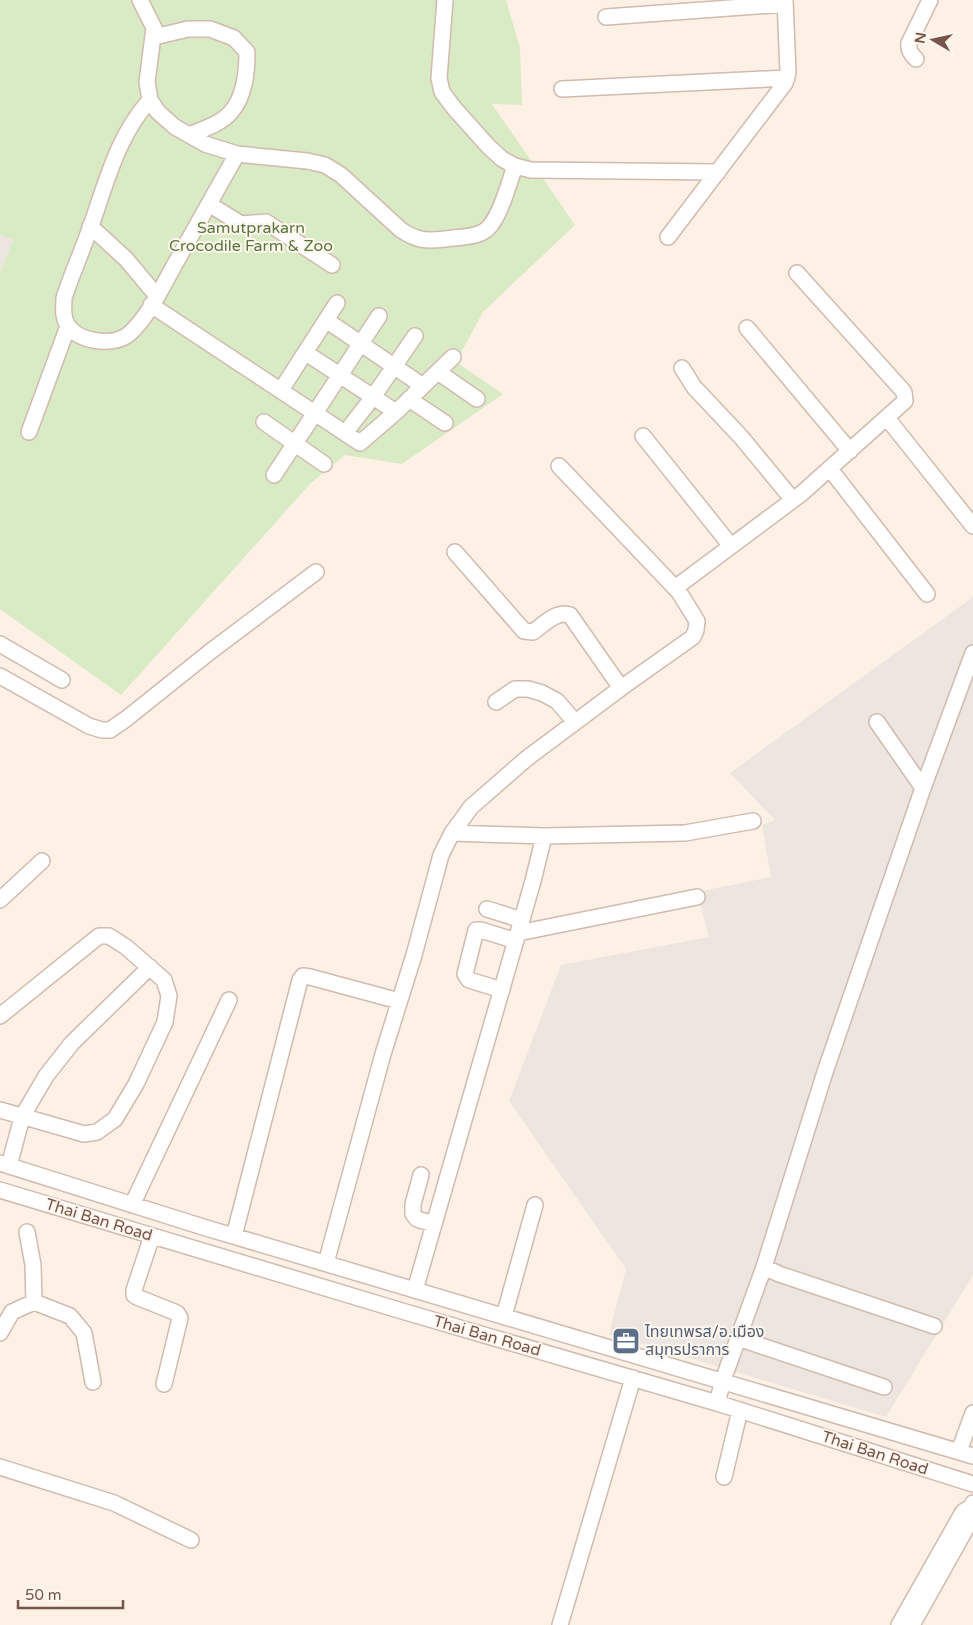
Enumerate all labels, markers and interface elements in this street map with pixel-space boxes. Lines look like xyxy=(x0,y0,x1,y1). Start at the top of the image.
north arrow xyxy=(908,15,958,65)
text: N xyxy=(911,31,930,45)
park label: Samutprakarn Crocodile Farm & Zoo xyxy=(169,218,333,256)
street label: Thai Ban Road xyxy=(43,1194,155,1246)
street label: Thai Ban Road xyxy=(431,1311,543,1361)
place label: ไทยเทพรส/อ.เมือง สมุทรปราการ xyxy=(644,1322,764,1360)
office icon: ไทยเทพรส/อ.เมือง สมุทรปราการ xyxy=(611,1326,641,1356)
street label: Thai Ban Road xyxy=(819,1426,931,1480)
scale bar xyxy=(18,1578,122,1610)
text: 50 m xyxy=(25,1586,62,1604)

